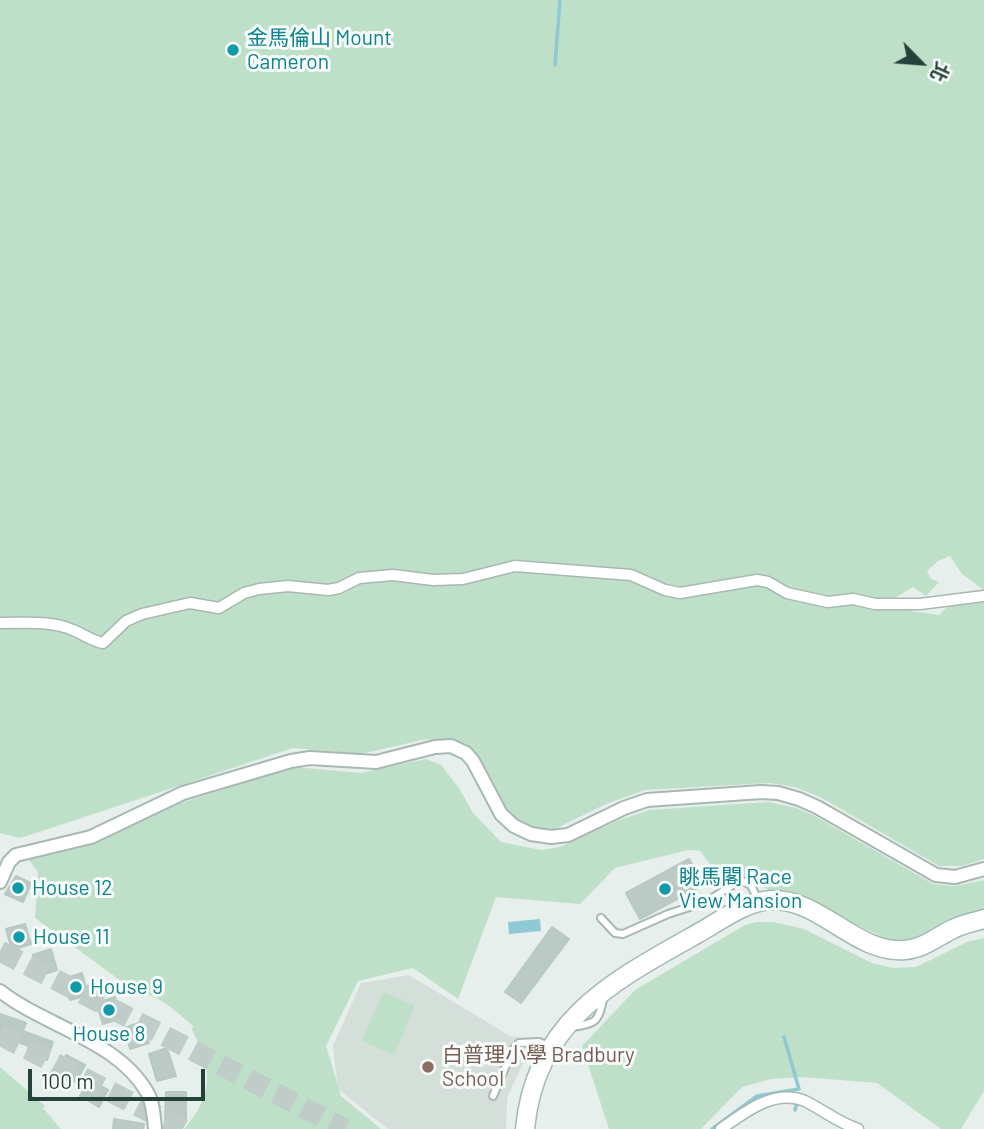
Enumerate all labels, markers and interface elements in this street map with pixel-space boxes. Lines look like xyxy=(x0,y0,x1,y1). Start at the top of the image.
place label: 金馬倫山 Mount Cameron xyxy=(247,25,392,75)
north arrow xyxy=(886,28,956,98)
marker: 金馬倫山 Mount Cameron xyxy=(225,42,241,58)
text: 北 xyxy=(926,59,955,86)
place label: 眺馬閣 Race View Mansion xyxy=(679,864,802,914)
place label: House 12 xyxy=(32,875,113,901)
marker: House 12 xyxy=(10,880,26,896)
marker: 眺馬閣 Race View Mansion xyxy=(657,881,673,897)
place label: House 11 xyxy=(33,924,110,950)
marker: House 11 xyxy=(11,929,27,945)
place label: House 9 xyxy=(90,974,163,1000)
marker: House 9 xyxy=(68,979,84,995)
marker: House 8 xyxy=(101,1002,117,1018)
place label: House 8 xyxy=(73,1021,145,1047)
place label: 白普理小學 Bradbury School xyxy=(442,1042,635,1092)
scale bar xyxy=(32,1056,208,1100)
marker: 白普理小學 Bradbury School xyxy=(420,1059,436,1075)
text: 100 m xyxy=(41,1068,94,1093)

